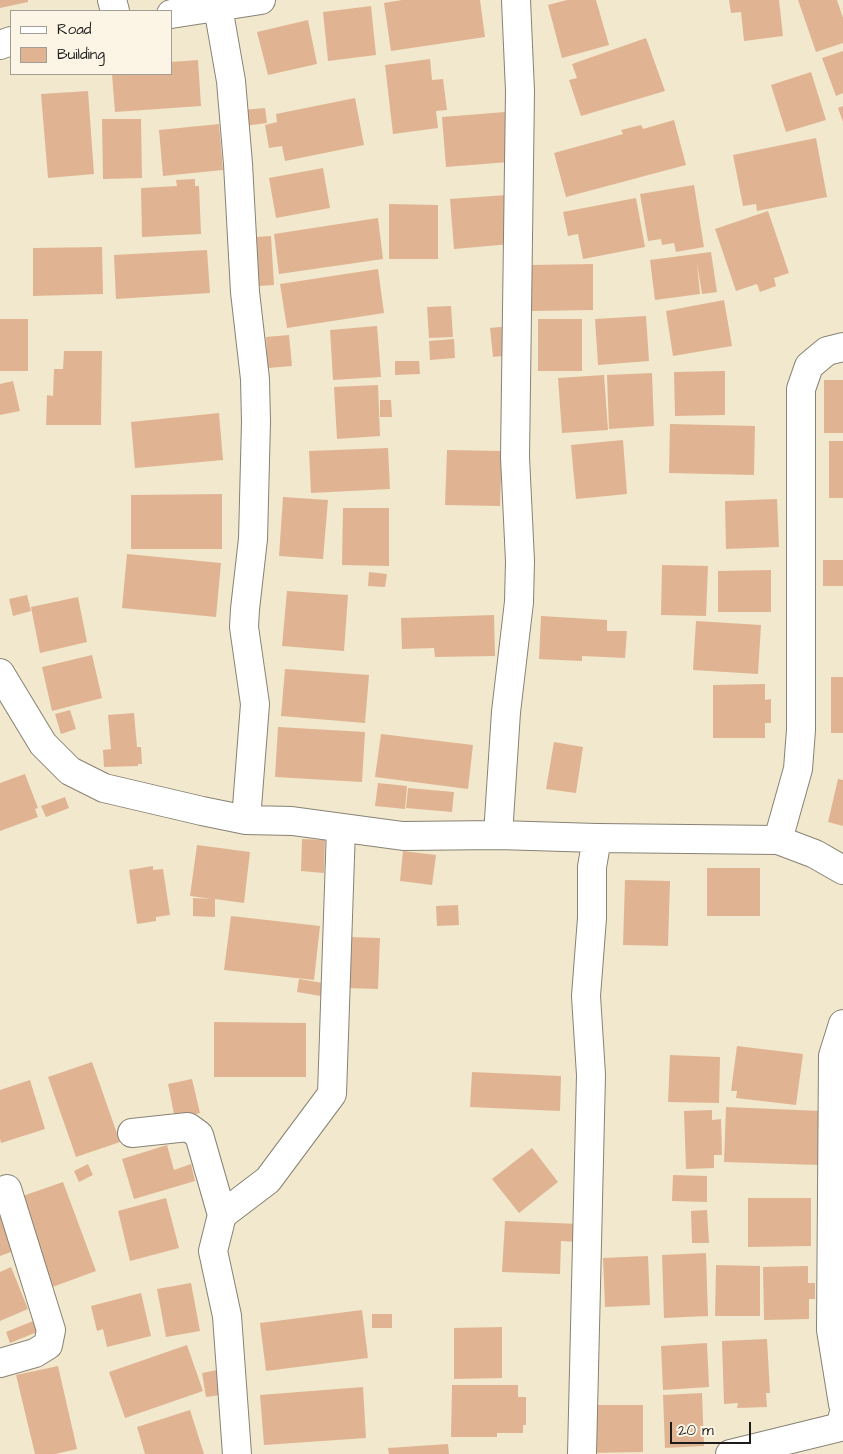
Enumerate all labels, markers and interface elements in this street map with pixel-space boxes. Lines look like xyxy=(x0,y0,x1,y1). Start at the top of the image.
legend xyxy=(10,10,172,75)
text: Road xyxy=(57,19,91,40)
text: Building xyxy=(57,44,105,65)
scale bar xyxy=(673,1412,754,1444)
text: 20 m xyxy=(678,1420,714,1441)

